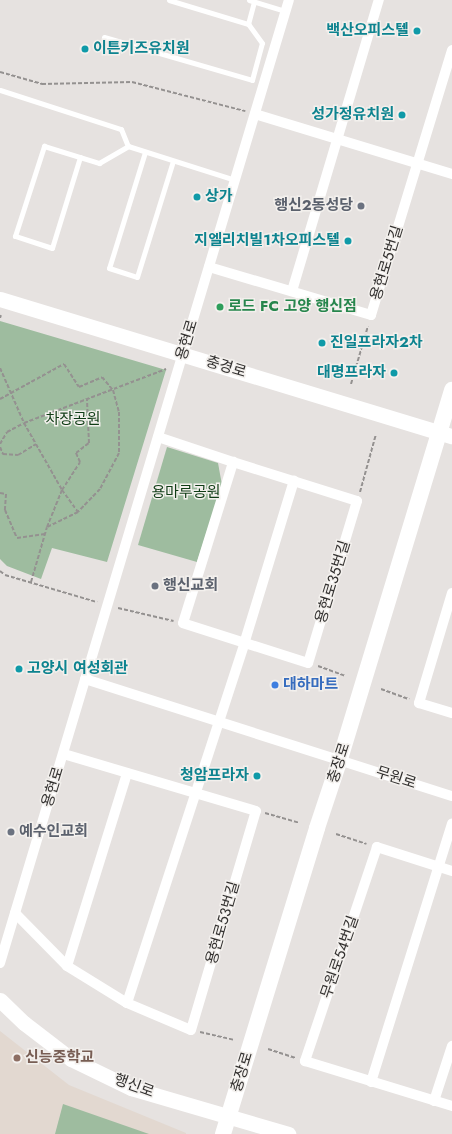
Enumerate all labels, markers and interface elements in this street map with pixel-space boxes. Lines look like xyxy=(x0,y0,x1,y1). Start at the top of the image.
place label: 백산오피스텔 xyxy=(326,22,409,40)
marker: 백산오피스텔 xyxy=(412,26,422,36)
place label: 이튼키즈유치원 xyxy=(93,40,190,58)
marker: 이튼키즈유치원 xyxy=(80,44,90,54)
place label: 성가정유치원 xyxy=(311,106,394,124)
marker: 성가정유치원 xyxy=(397,110,407,120)
place label: 상가 xyxy=(205,188,233,206)
marker: 상가 xyxy=(192,192,202,202)
place label: 행신2동성당 xyxy=(274,197,353,215)
marker: 행신2동성당 xyxy=(356,201,366,211)
street label: 용현로5번길 xyxy=(367,223,407,303)
place label: 지엘리치빌1차오피스텔 xyxy=(194,232,340,250)
marker: 지엘리치빌1차오피스텔 xyxy=(343,236,353,246)
place label: 로드 FC 고양 행신점 xyxy=(228,298,357,316)
marker: 로드 FC 고양 행신점 xyxy=(215,302,225,312)
street label: 용현로 xyxy=(172,318,202,362)
place label: 진일프라자2차 xyxy=(330,334,423,352)
marker: 진일프라자2차 xyxy=(317,338,327,348)
street label: 충경로 xyxy=(204,352,248,382)
place label: 대명프라자 xyxy=(317,364,386,382)
marker: 대명프라자 xyxy=(389,368,399,378)
park label: 차장공원 xyxy=(45,411,101,429)
park label: 용마루공원 xyxy=(152,484,220,502)
street label: 용현로35번길 xyxy=(312,538,354,626)
place label: 행신교회 xyxy=(163,577,218,595)
marker: 행신교회 xyxy=(150,581,160,591)
place label: 고양시 여성회관 xyxy=(27,660,128,678)
marker: 고양시 여성회관 xyxy=(14,664,24,674)
place label: 대하마트 xyxy=(283,676,338,694)
marker: 대하마트 xyxy=(270,680,280,690)
street label: 충장로 xyxy=(324,741,354,785)
street label: 무원로 xyxy=(374,763,418,793)
street label: 용현로 xyxy=(38,765,68,809)
place label: 청암프라자 xyxy=(180,767,249,785)
marker: 청암프라자 xyxy=(252,771,262,781)
place label: 예수인교회 xyxy=(19,823,88,841)
marker: 예수인교회 xyxy=(6,827,16,837)
street label: 용현로53번길 xyxy=(203,879,243,967)
street label: 무원로54번길 xyxy=(317,913,363,1001)
place label: 신능중학교 xyxy=(25,1049,94,1067)
street label: 충장로 xyxy=(227,1050,257,1094)
marker: 신능중학교 xyxy=(12,1053,22,1063)
street label: 행신로 xyxy=(111,1070,157,1102)

